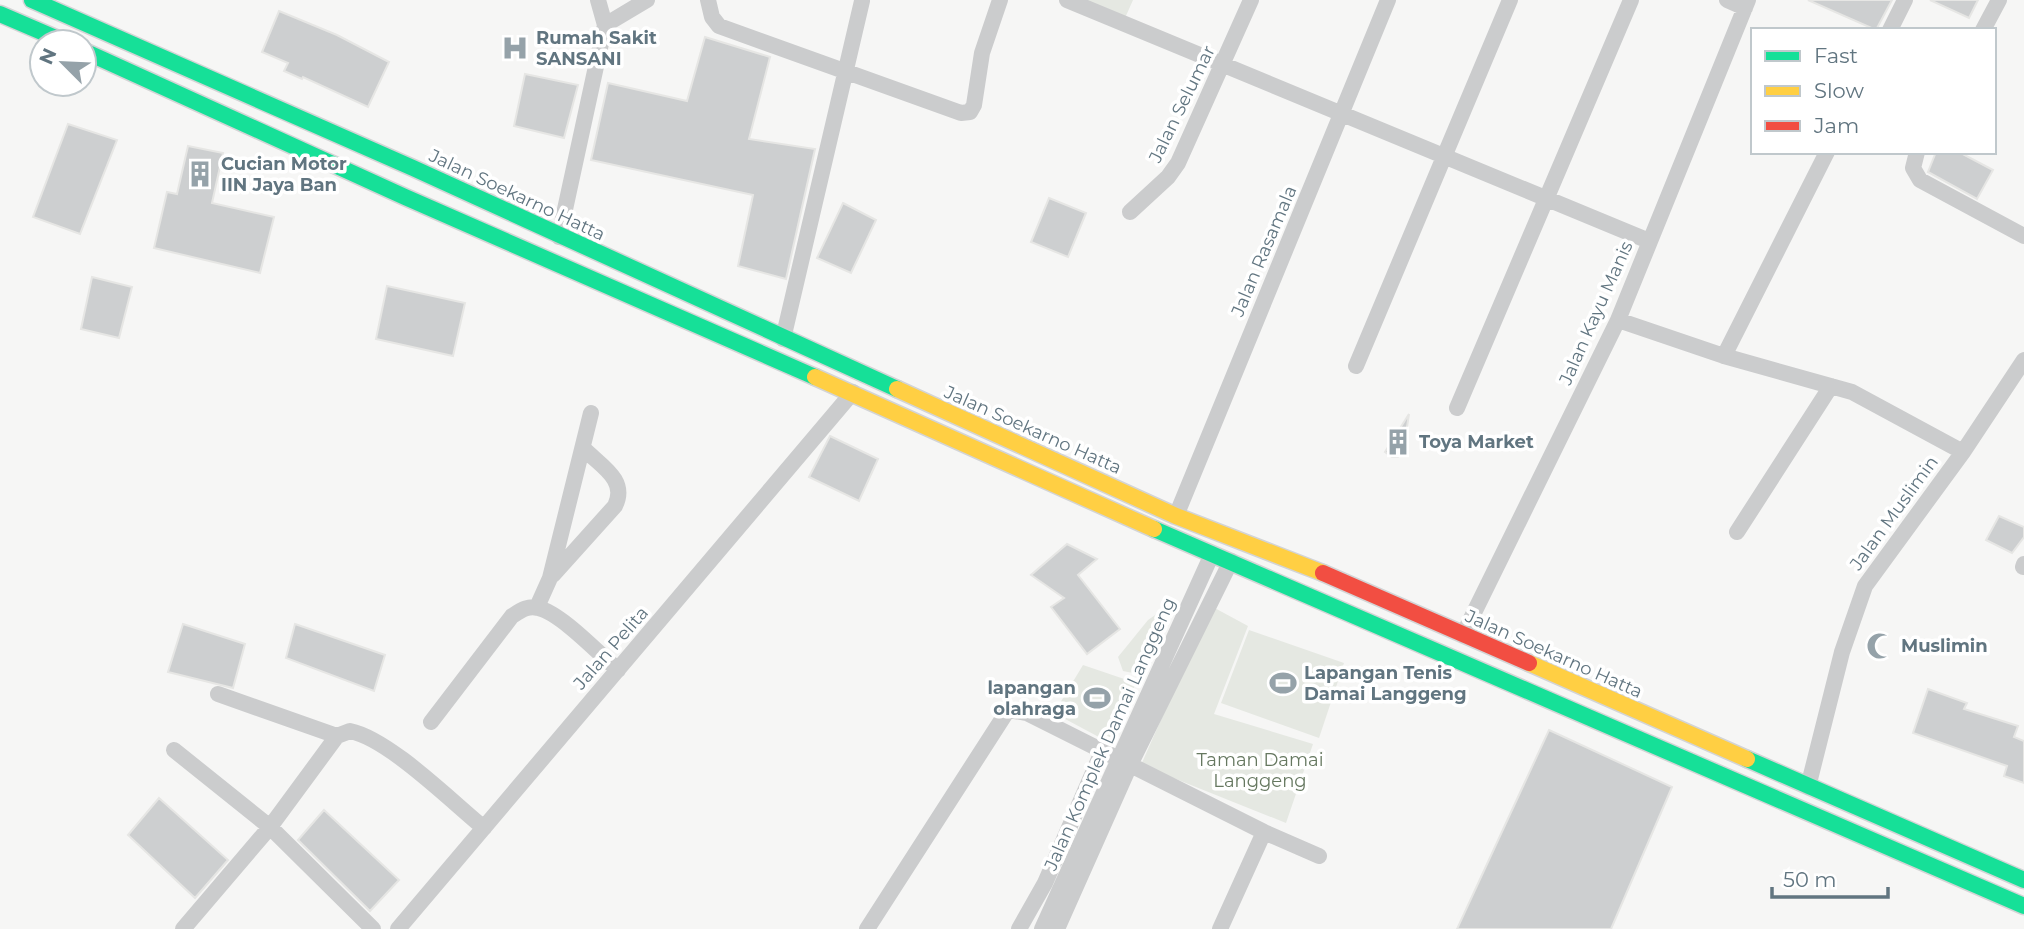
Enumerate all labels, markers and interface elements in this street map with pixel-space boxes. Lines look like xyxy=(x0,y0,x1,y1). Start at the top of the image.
place label: Rumah Sakit SANSANI xyxy=(536,27,657,70)
north arrow xyxy=(28,28,98,98)
legend xyxy=(1751,28,1996,154)
hospital icon: Rumah Sakit SANSANI xyxy=(500,33,530,63)
street label: Jalan Selumar xyxy=(1144,42,1220,167)
text: Fast xyxy=(1814,43,1858,68)
text: N xyxy=(34,45,62,68)
text: Slow xyxy=(1814,78,1864,103)
text: Jam xyxy=(1813,113,1859,138)
street label: Jalan Soekarno Hatta xyxy=(425,144,608,245)
place label: Cucian Motor IIN Jaya Ban xyxy=(221,153,347,196)
building icon: Cucian Motor IIN Jaya Ban xyxy=(185,159,215,189)
street label: Jalan Rasamala xyxy=(1226,182,1302,321)
street label: Jalan Kayu Manis xyxy=(1554,238,1638,389)
street label: Jalan Soekarno Hatta xyxy=(940,381,1125,479)
building icon: Toya Market xyxy=(1383,427,1413,457)
place label: Toya Market xyxy=(1419,431,1534,453)
street label: Jalan Muslimin xyxy=(1845,452,1943,575)
street label: Jalan Komplek Damai Langgeng xyxy=(1039,594,1180,875)
street label: Jalan Pelita xyxy=(568,602,653,695)
street label: Jalan Soekarno Hatta xyxy=(1461,605,1646,703)
mosque icon: Muslimin xyxy=(1865,631,1895,661)
place label: Muslimin xyxy=(1901,635,1988,657)
place label: Lapangan Tenis Damai Langgeng xyxy=(1304,662,1467,705)
sports icon: Lapangan Tenis Damai Langgeng xyxy=(1268,668,1298,698)
place label: lapangan olahraga xyxy=(987,677,1076,720)
sports icon: lapangan olahraga xyxy=(1082,683,1112,713)
park label: Taman Damai Langgeng xyxy=(1196,749,1324,792)
scale bar xyxy=(1772,856,1888,900)
text: 50 m xyxy=(1783,867,1837,892)

